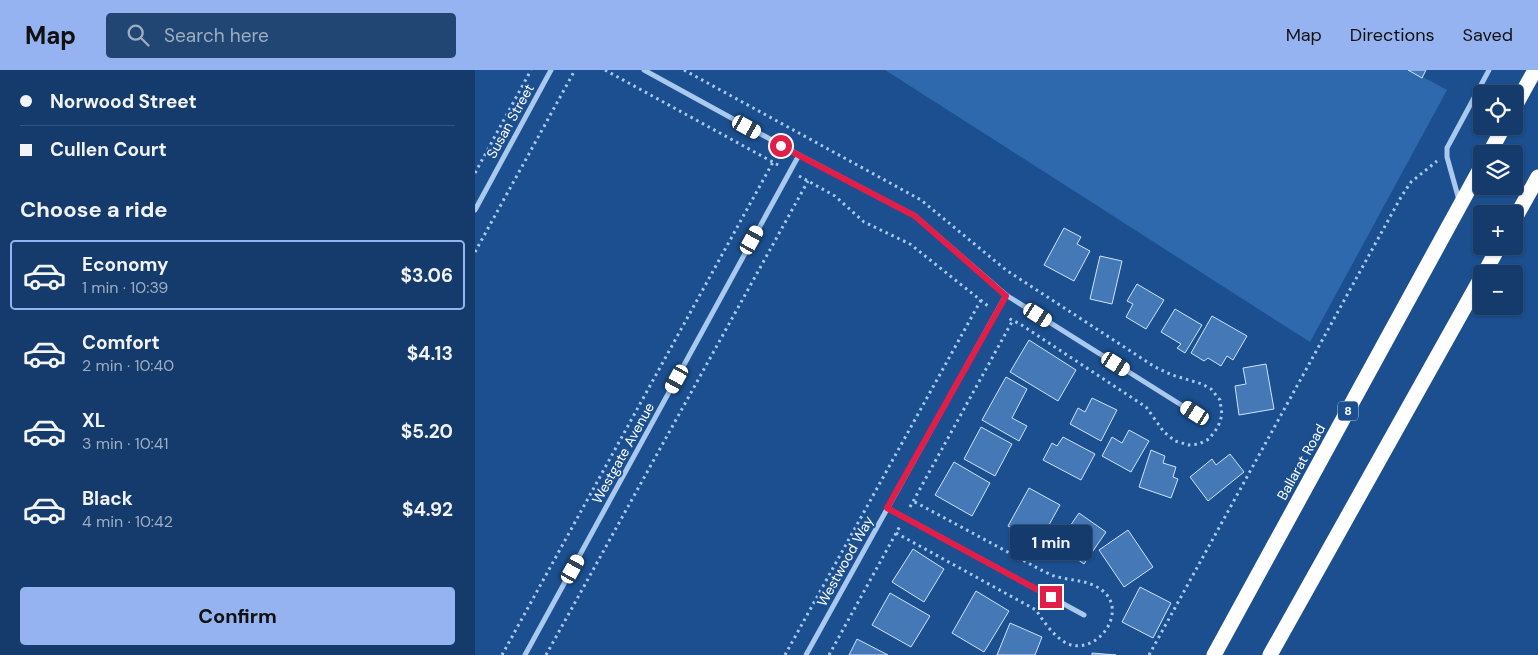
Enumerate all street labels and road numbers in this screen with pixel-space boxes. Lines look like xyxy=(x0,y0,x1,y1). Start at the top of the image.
street label: Susan Street xyxy=(482,81,538,161)
street label: Westgate Avenue xyxy=(588,399,658,507)
road number: 8 xyxy=(1338,402,1358,421)
street label: Ballarat Road xyxy=(1273,421,1329,503)
street label: Westwood Way xyxy=(813,512,877,609)

